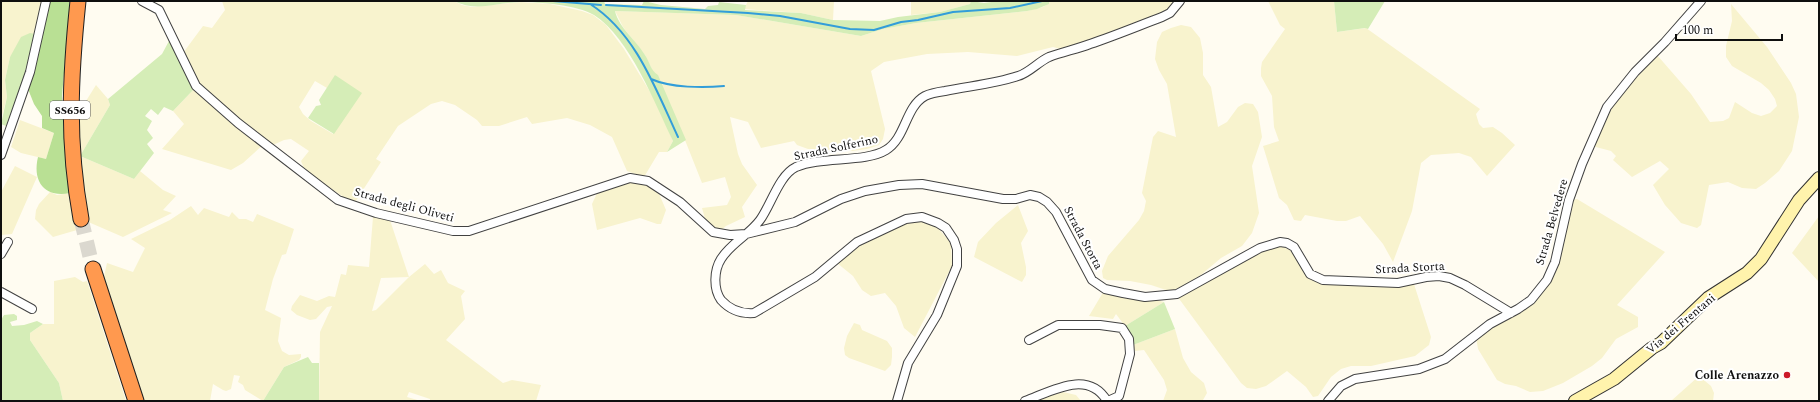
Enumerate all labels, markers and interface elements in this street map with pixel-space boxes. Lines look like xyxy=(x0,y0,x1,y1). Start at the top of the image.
scale bar xyxy=(1676,16,1782,42)
text: 100 m xyxy=(1682,21,1713,40)
road number: SS656 xyxy=(50,101,90,119)
street label: Strada Solferino xyxy=(792,130,880,166)
street label: Strada Belvedere xyxy=(1531,176,1573,267)
street label: Strada degli Oliveti xyxy=(352,182,456,228)
street label: Strada Storta xyxy=(1058,203,1108,273)
street label: Strada Storta xyxy=(1375,257,1445,279)
street label: Via dei Frentani xyxy=(1642,289,1720,359)
place label: Colle Arenazzo xyxy=(1695,366,1779,385)
marker: Colle Arenazzo xyxy=(1782,370,1792,380)

